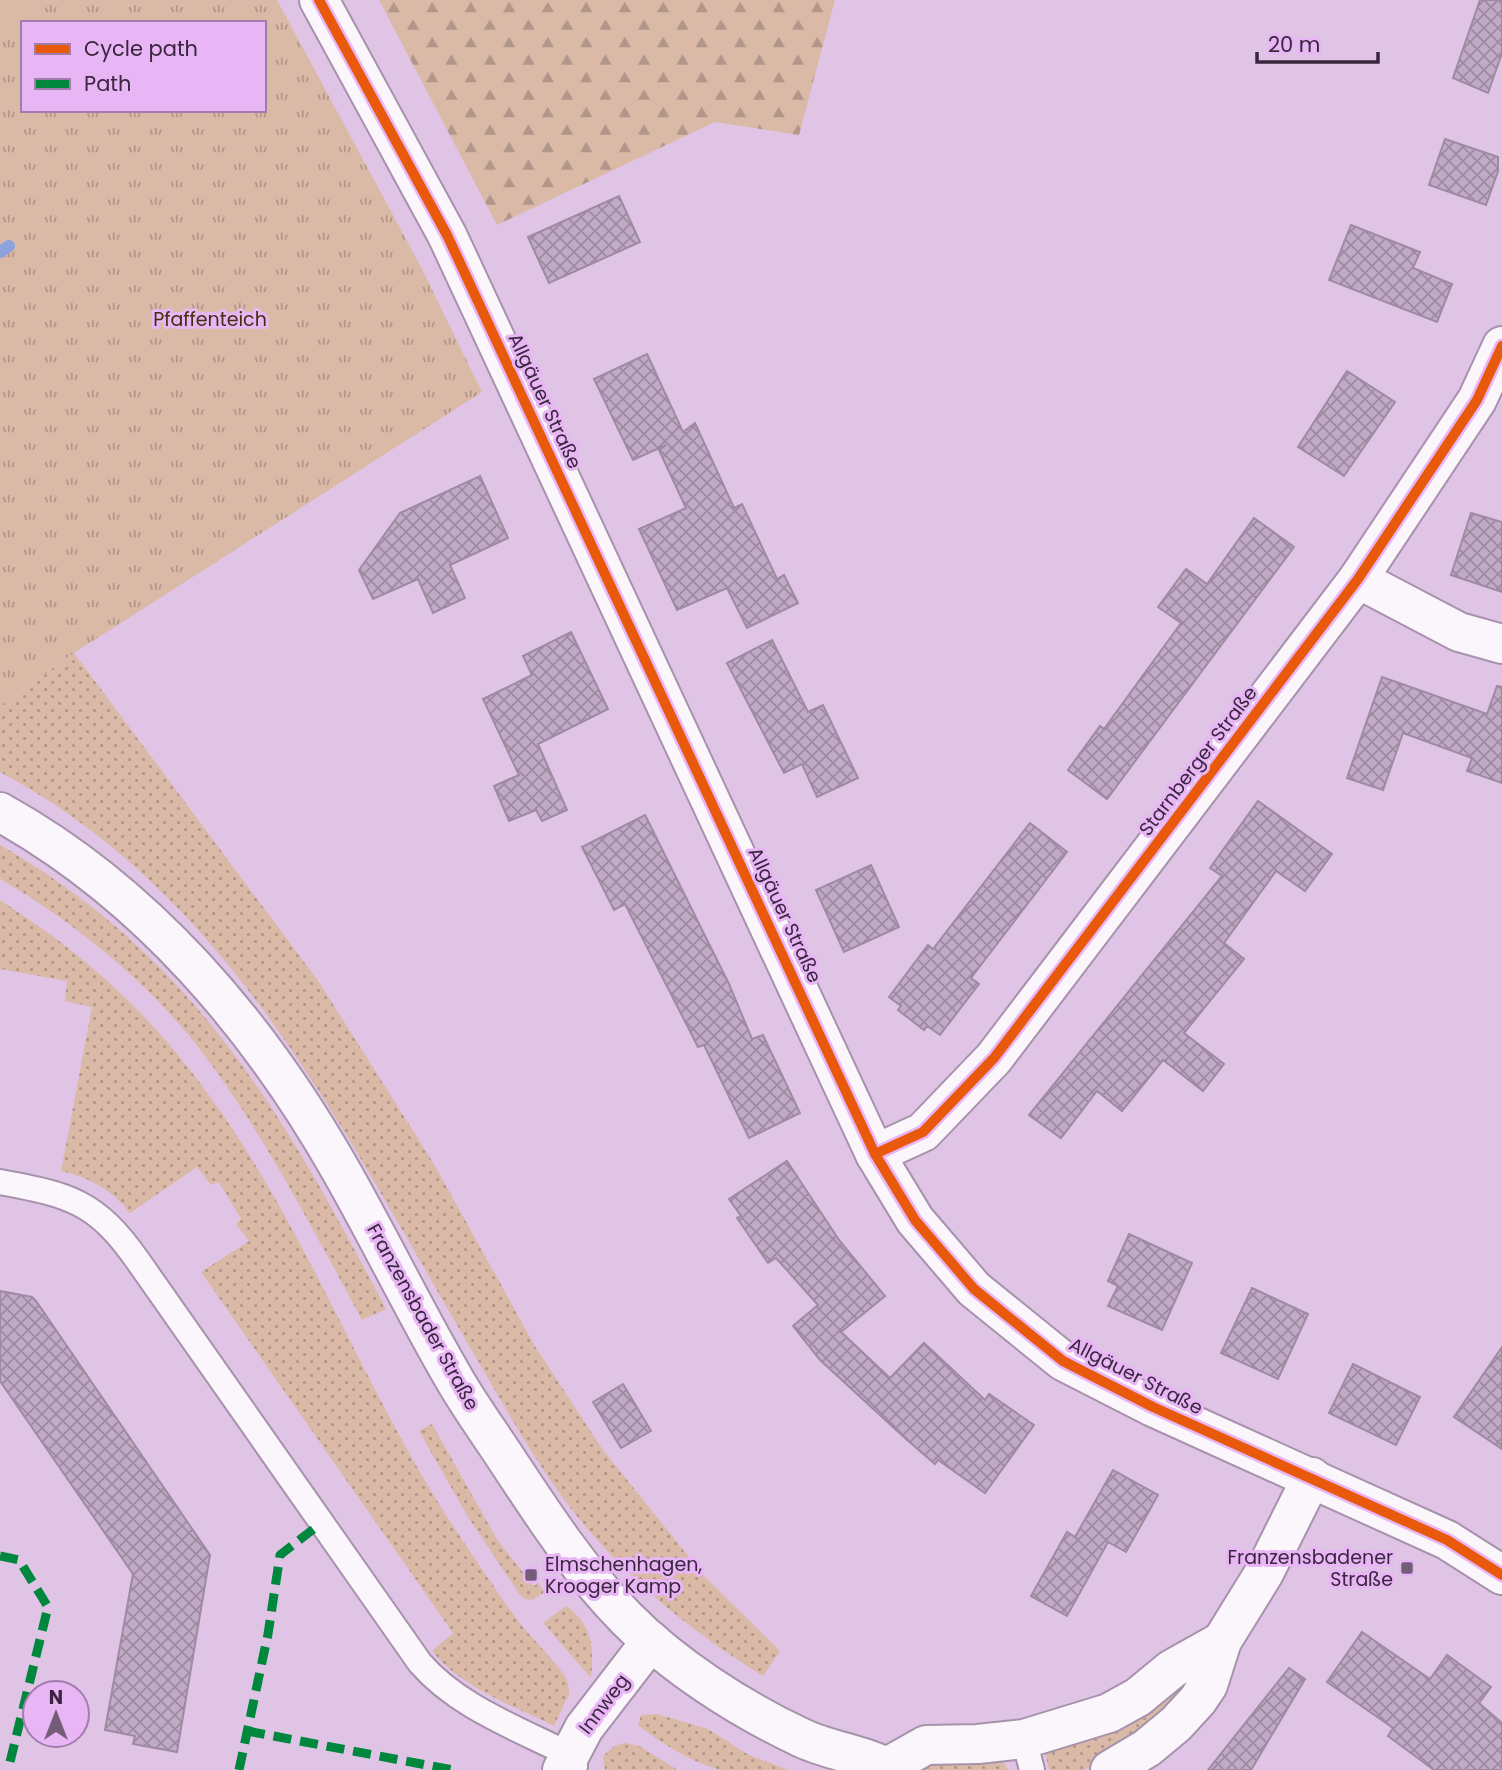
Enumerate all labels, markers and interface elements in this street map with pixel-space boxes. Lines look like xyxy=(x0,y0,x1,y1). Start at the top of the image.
legend xyxy=(21,21,266,112)
scale bar xyxy=(1257,21,1378,65)
text: 20 m xyxy=(1268,30,1321,59)
text: Cycle path xyxy=(84,34,198,63)
text: Path xyxy=(84,69,131,98)
park label: Pfaffenteich xyxy=(153,306,267,333)
street label: Allgäuer Straße xyxy=(502,329,588,473)
street label: Starnberger Straße xyxy=(1133,680,1263,842)
street label: Allgäuer Straße xyxy=(742,843,828,987)
street label: Franzensbader Straße xyxy=(360,1219,486,1415)
street label: Allgäuer Straße xyxy=(1065,1331,1207,1421)
place label: Franzensbadener Straße xyxy=(1227,1544,1393,1593)
place label: Elmschenhagen, Krooger Kamp xyxy=(545,1551,702,1600)
marker: Franzensbadener Straße xyxy=(1399,1560,1415,1576)
marker: Elmschenhagen, Krooger Kamp xyxy=(523,1567,539,1583)
street label: Innweg xyxy=(572,1668,636,1740)
north arrow xyxy=(21,1679,91,1749)
text: N xyxy=(49,1684,63,1711)

